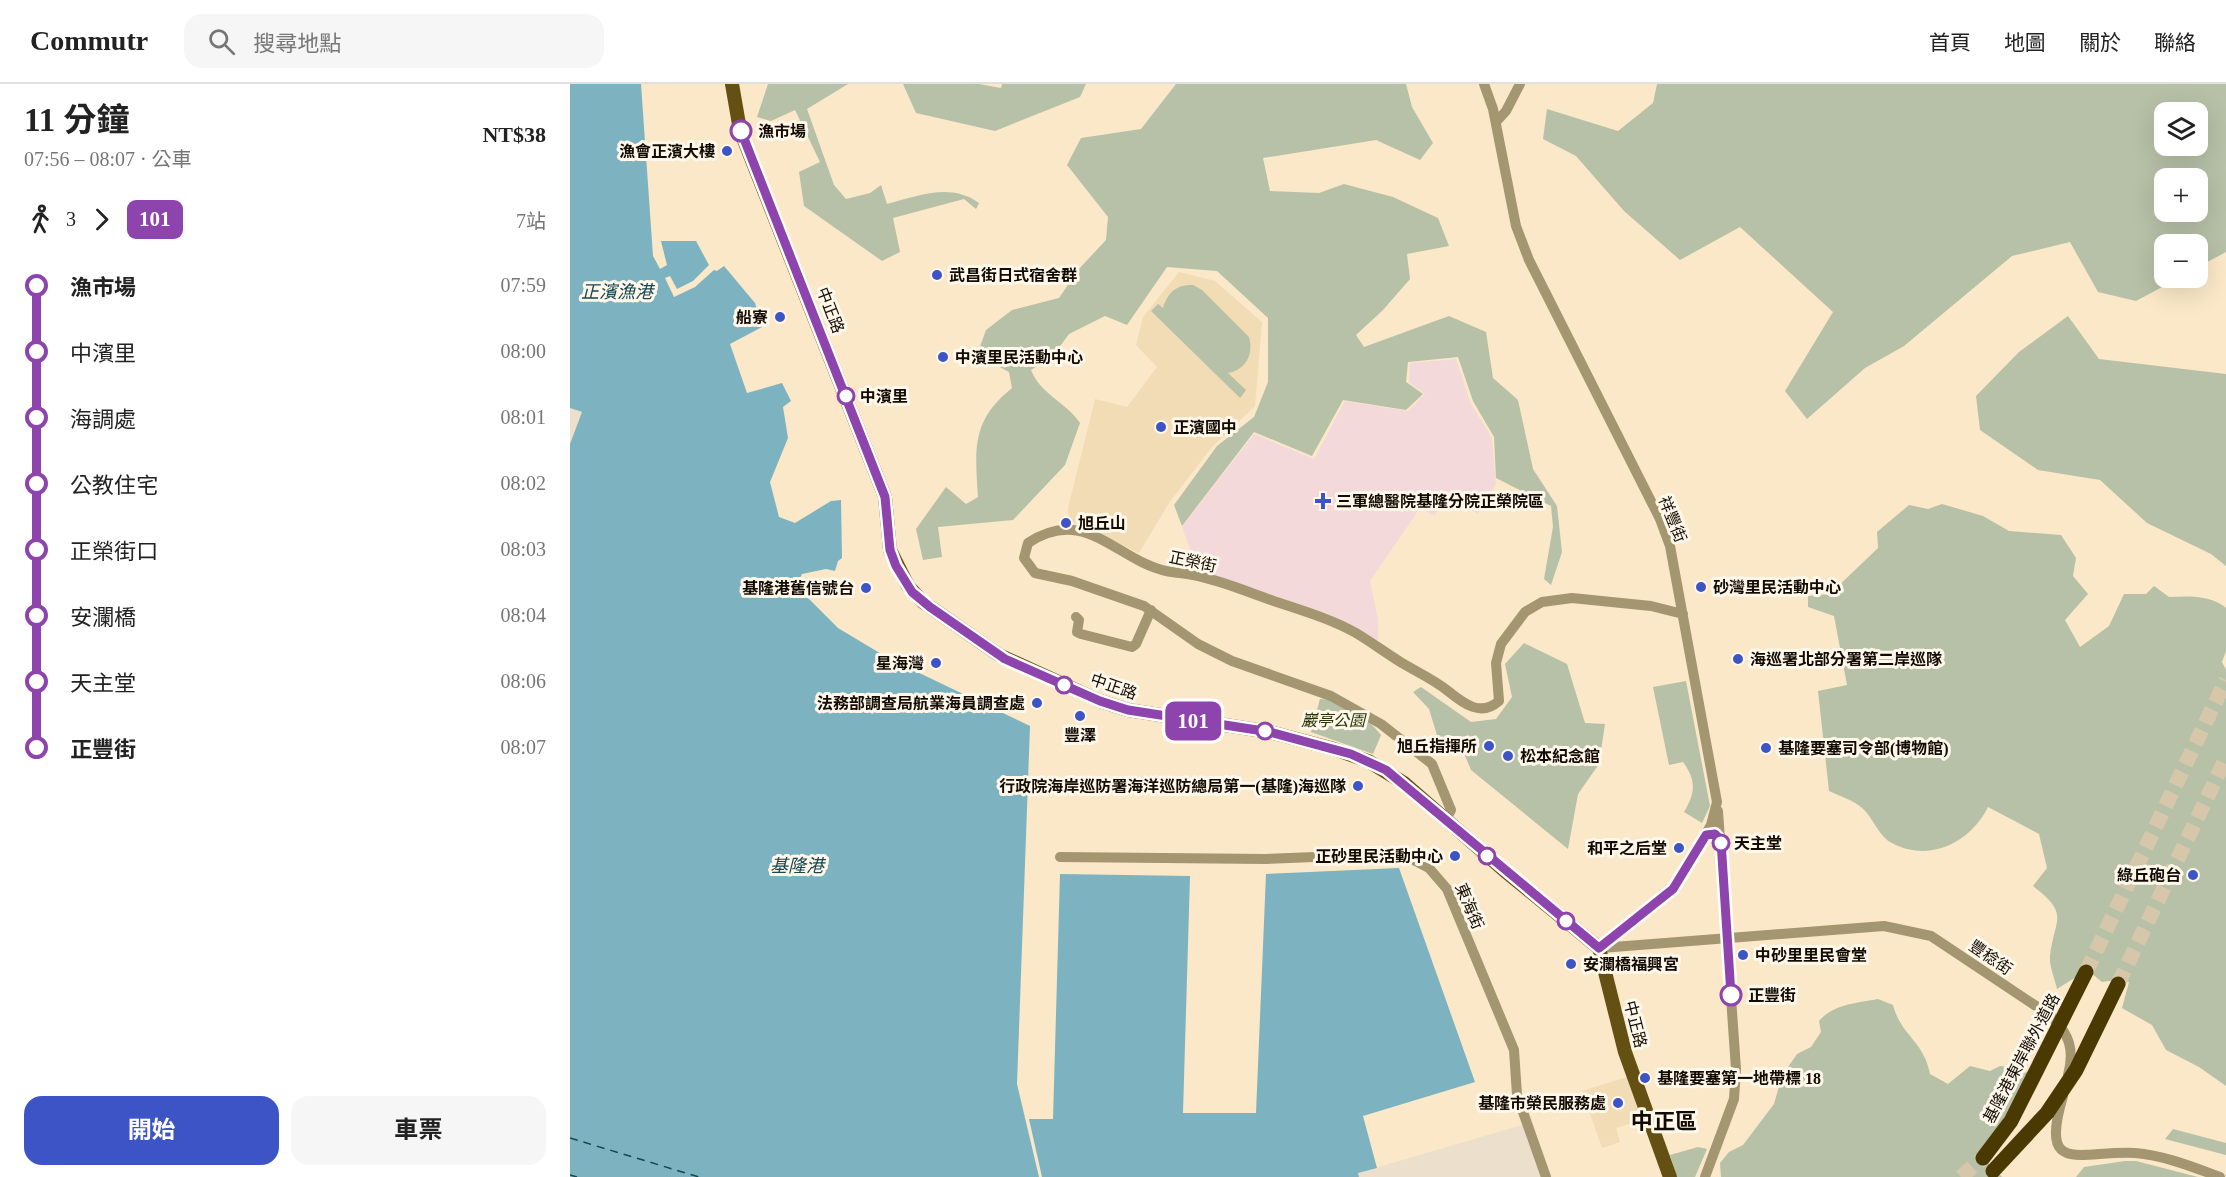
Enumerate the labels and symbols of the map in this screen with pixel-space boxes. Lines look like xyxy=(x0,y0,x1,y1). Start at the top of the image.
marker: 漁市場 xyxy=(730,120,752,142)
place label: 漁市場 xyxy=(758,123,806,140)
place label: 漁會正濱大樓 xyxy=(619,143,715,160)
marker: 漁會正濱大樓 xyxy=(720,144,734,158)
place label: 武昌街日式宿舍群 xyxy=(949,266,1077,284)
marker: 武昌街日式宿舍群 xyxy=(930,268,944,282)
water label: 正濱漁港 xyxy=(581,282,656,302)
street label: 中正路 xyxy=(814,285,847,336)
place label: 船寮 xyxy=(736,309,768,326)
marker: 船寮 xyxy=(773,310,787,324)
place label: 中濱里民活動中心 xyxy=(955,349,1083,366)
marker: 中濱里民活動中心 xyxy=(936,350,950,364)
marker: 中濱里 xyxy=(837,387,855,405)
place label: 中濱里 xyxy=(860,388,908,405)
place label: 正濱國中 xyxy=(1173,419,1237,436)
marker: 正濱國中 xyxy=(1154,420,1168,434)
marker: 三軍總醫院基隆分院正榮院區 xyxy=(1314,492,1332,510)
place label: 三軍總醫院基隆分院正榮院區 xyxy=(1336,493,1544,510)
street label: 祥豐街 xyxy=(1656,494,1689,545)
place label: 旭丘山 xyxy=(1078,515,1126,532)
marker: 旭丘山 xyxy=(1059,516,1073,530)
street label: 正榮街 xyxy=(1168,548,1218,575)
place label: 砂灣里民活動中心 xyxy=(1713,579,1841,596)
place label: 基隆港舊信號台 xyxy=(742,580,854,597)
marker: 砂灣里民活動中心 xyxy=(1694,580,1708,594)
marker: 基隆港舊信號台 xyxy=(859,581,873,595)
place label: 海巡署北部分署第二岸巡隊 xyxy=(1750,650,1942,668)
marker: 海巡署北部分署第二岸巡隊 xyxy=(1731,652,1745,666)
place label: 星海灣 xyxy=(876,655,924,672)
marker: 星海灣 xyxy=(929,656,943,670)
street label: 中正路 xyxy=(1088,671,1139,702)
unlabelled marker xyxy=(1055,676,1073,694)
place label: 法務部調查局航業海員調查處 xyxy=(817,695,1025,712)
marker: 法務部調查局航業海員調查處 xyxy=(1030,696,1044,710)
line badge: 101 xyxy=(1158,702,1228,740)
marker: 豐澤 xyxy=(1073,709,1087,723)
park label: 巖亭公園 xyxy=(1301,712,1367,729)
unlabelled marker xyxy=(1256,722,1274,740)
place label: 豐澤 xyxy=(1064,727,1096,744)
place label: 旭丘指揮所 xyxy=(1397,738,1477,755)
marker: 旭丘指揮所 xyxy=(1482,739,1496,753)
place label: 基隆要塞司令部(博物館) xyxy=(1778,739,1949,758)
marker: 基隆要塞司令部(博物館) xyxy=(1759,741,1773,755)
place label: 松本紀念館 xyxy=(1520,748,1600,765)
marker: 松本紀念館 xyxy=(1501,749,1515,763)
place label: 行政院海岸巡防署海洋巡防總局第一(基隆)海巡隊 xyxy=(999,777,1346,796)
marker: 行政院海岸巡防署海洋巡防總局第一(基隆)海巡隊 xyxy=(1351,779,1365,793)
marker: 天主堂 xyxy=(1712,834,1730,852)
place label: 天主堂 xyxy=(1734,835,1782,852)
place label: 和平之后堂 xyxy=(1587,839,1667,857)
marker: 和平之后堂 xyxy=(1672,841,1686,855)
unlabelled marker xyxy=(1478,847,1496,865)
place label: 正砂里民活動中心 xyxy=(1315,848,1443,865)
marker: 正砂里民活動中心 xyxy=(1448,849,1462,863)
water label: 基隆港 xyxy=(770,856,827,876)
place label: 綠丘砲台 xyxy=(2117,867,2181,884)
marker: 綠丘砲台 xyxy=(2186,868,2200,882)
street label: 東海街 xyxy=(1452,881,1487,932)
unlabelled marker xyxy=(1557,912,1575,930)
street label: 豐稔街 xyxy=(1966,937,2015,978)
place label: 中砂里里民會堂 xyxy=(1755,947,1867,964)
marker: 中砂里里民會堂 xyxy=(1736,948,1750,962)
place label: 安瀾橋福興宮 xyxy=(1583,956,1679,973)
marker: 安瀾橋福興宮 xyxy=(1564,957,1578,971)
marker: 正豐街 xyxy=(1720,984,1742,1006)
place label: 正豐街 xyxy=(1748,987,1796,1004)
street label: 基隆港東岸聯外道路 xyxy=(1980,991,2063,1126)
street label: 中正路 xyxy=(1621,999,1650,1049)
place label: 基隆要塞第一地帶標 18 xyxy=(1657,1069,1821,1087)
marker: 基隆要塞第一地帶標 18 xyxy=(1638,1071,1652,1085)
place label: 基隆市榮民服務處 xyxy=(1478,1095,1606,1112)
marker: 基隆市榮民服務處 xyxy=(1611,1096,1625,1110)
district label: 中正區 xyxy=(1631,1109,1697,1134)

